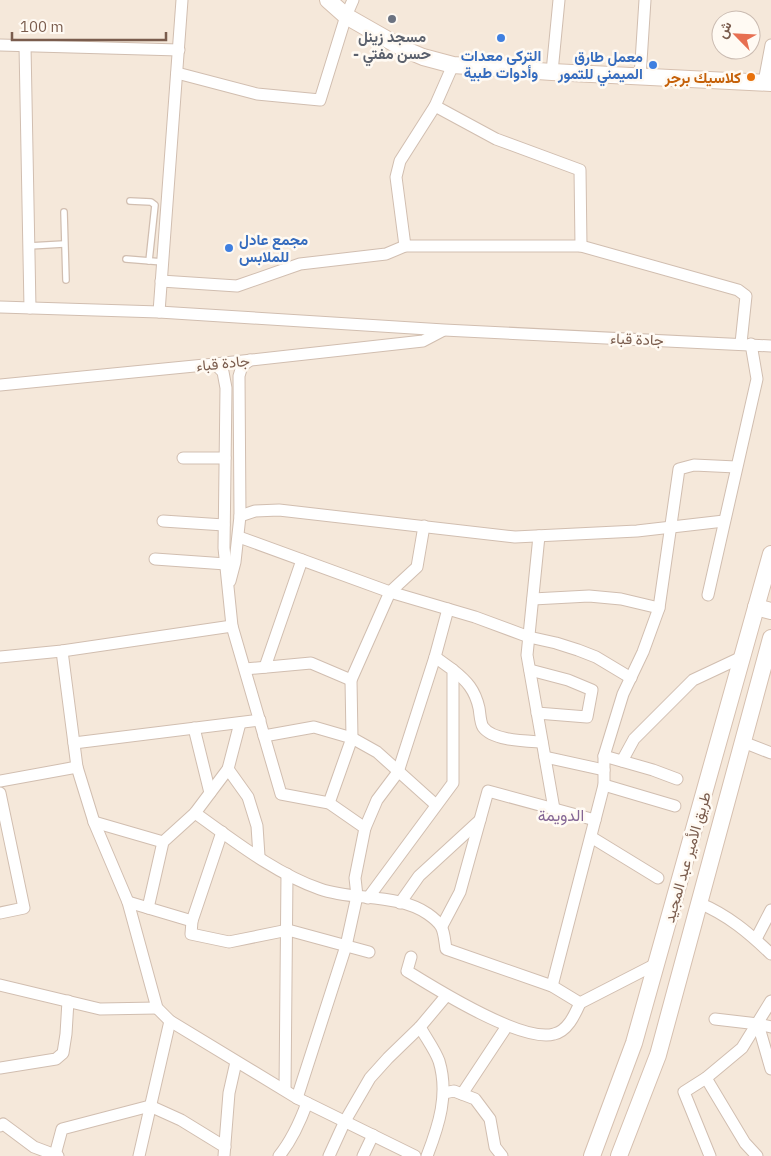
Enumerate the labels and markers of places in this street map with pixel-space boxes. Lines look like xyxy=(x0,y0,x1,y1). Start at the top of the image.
marker: مسجد زينل - حسن مفتي xyxy=(386,13,398,25)
place label: مسجد زينل - حسن مفتي xyxy=(353,27,431,67)
marker: التركي معدات وأدوات طبية xyxy=(495,32,507,44)
place label: التركي معدات وأدوات طبية xyxy=(461,46,541,82)
place label: معمل طارق الميمني للتمور xyxy=(557,47,643,87)
marker: معمل طارق الميمني للتمور xyxy=(647,59,659,71)
place label: كلاسيك برجر xyxy=(664,68,741,87)
marker: كلاسيك برجر xyxy=(745,71,757,83)
place label: مجمع عادل للملابس xyxy=(239,230,308,266)
marker: مجمع عادل للملابس xyxy=(223,242,235,254)

